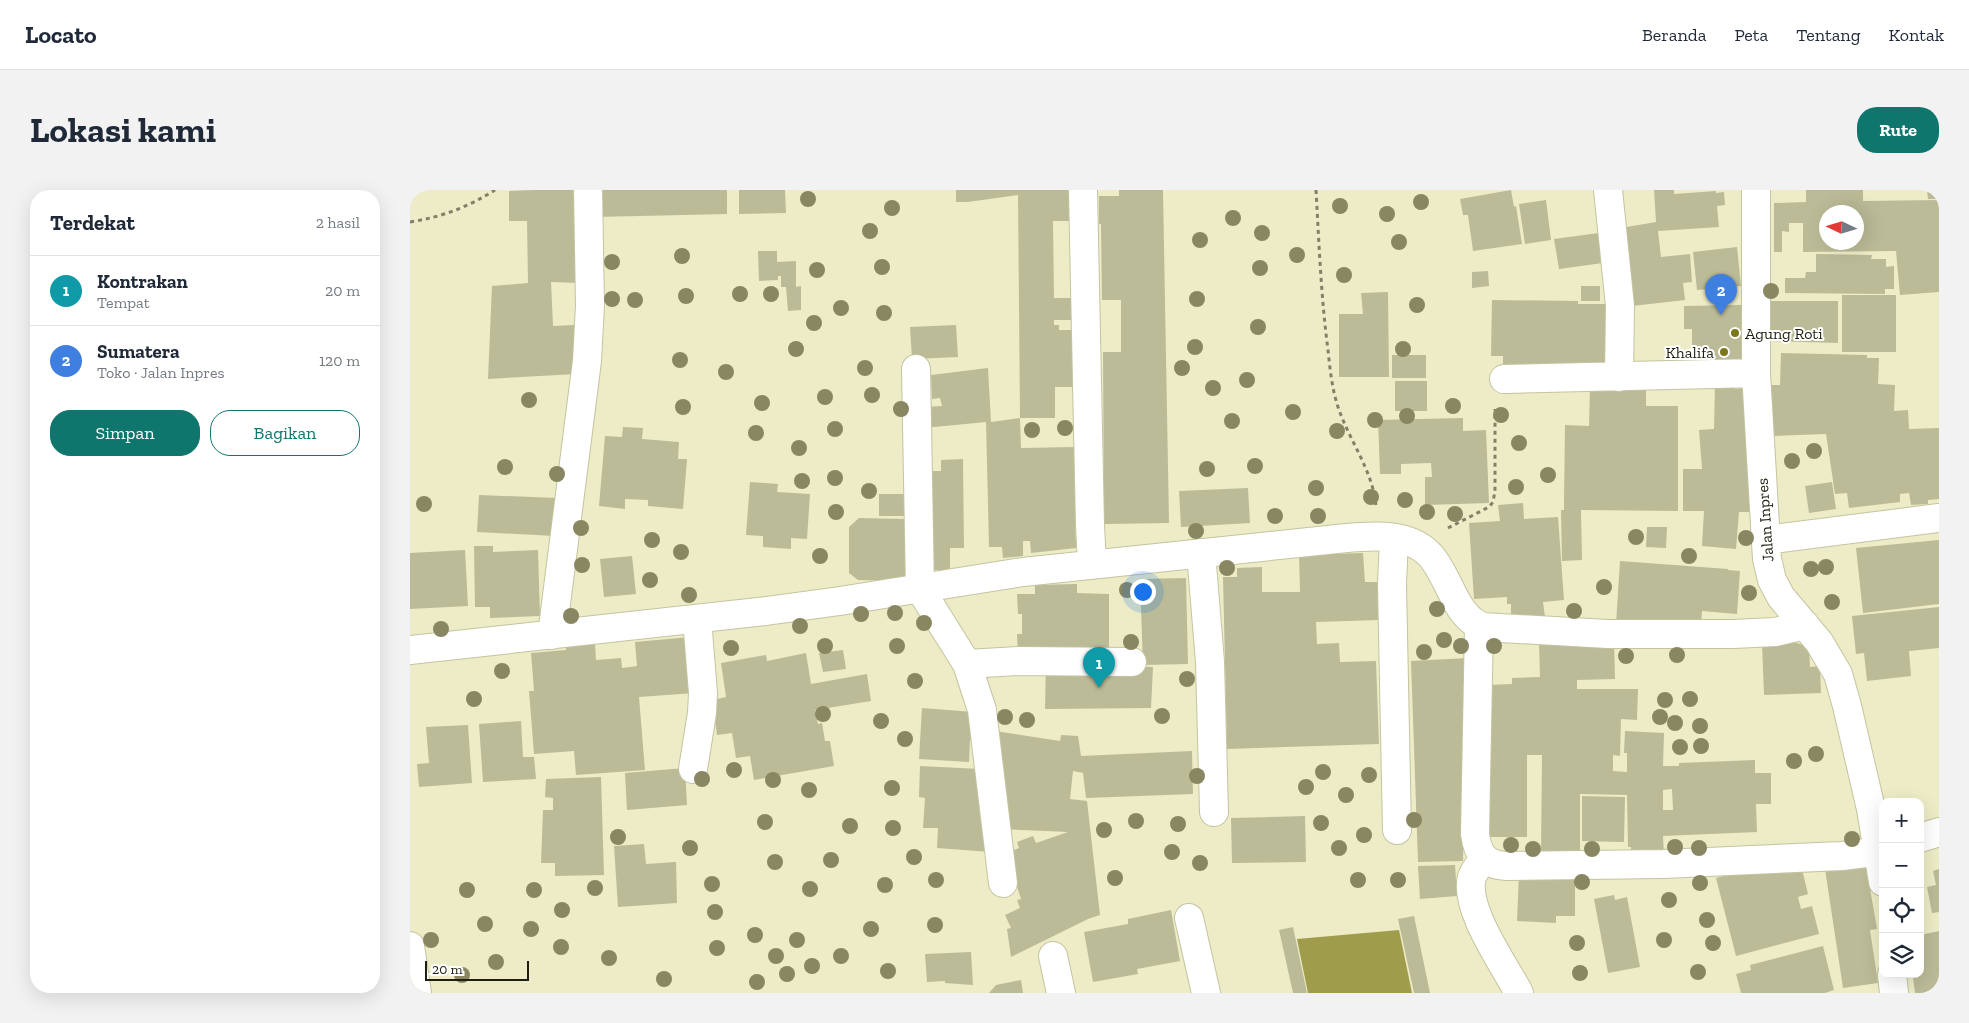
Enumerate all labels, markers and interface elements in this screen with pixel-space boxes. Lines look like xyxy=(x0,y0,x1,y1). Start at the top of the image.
text: Locato xyxy=(25,20,97,49)
text: Beranda xyxy=(1642,24,1706,46)
text: Peta xyxy=(1734,24,1768,46)
text: Tentang xyxy=(1796,24,1861,46)
text: Kontak xyxy=(1889,24,1944,46)
button: Rute xyxy=(1857,107,1939,153)
text: Lokasi kami xyxy=(30,109,216,151)
north arrow xyxy=(1819,205,1864,250)
text: Terdekat xyxy=(50,210,135,235)
text: 2 hasil xyxy=(316,213,360,232)
text: Kontrakan xyxy=(97,270,188,293)
pin: 2 xyxy=(1705,274,1737,315)
text: 1 xyxy=(63,281,69,300)
text: 20 m xyxy=(325,281,360,300)
text: Tempat xyxy=(97,293,150,312)
place label: Agung Roti xyxy=(1745,324,1823,343)
marker: Agung Roti xyxy=(1729,327,1741,339)
text: Sumatera xyxy=(97,340,180,363)
place label: Khalifa xyxy=(1665,343,1714,362)
marker: Khalifa xyxy=(1718,346,1730,358)
text: 2 xyxy=(62,351,70,370)
text: 120 m xyxy=(319,351,360,370)
text: Toko · Jalan Inpres xyxy=(97,363,225,382)
button: Simpan xyxy=(50,410,200,456)
button: Bagikan xyxy=(210,410,360,456)
street label: Jalan Inpres xyxy=(1753,478,1777,562)
your location xyxy=(1130,579,1156,605)
pin: 1 xyxy=(1083,647,1115,688)
map controls xyxy=(1879,798,1924,978)
button: + xyxy=(1879,798,1924,843)
button: − xyxy=(1879,843,1924,888)
button: locate xyxy=(1879,888,1924,933)
button: layers xyxy=(1879,933,1924,978)
scale bar xyxy=(425,958,529,981)
text: 20 m xyxy=(432,961,463,978)

